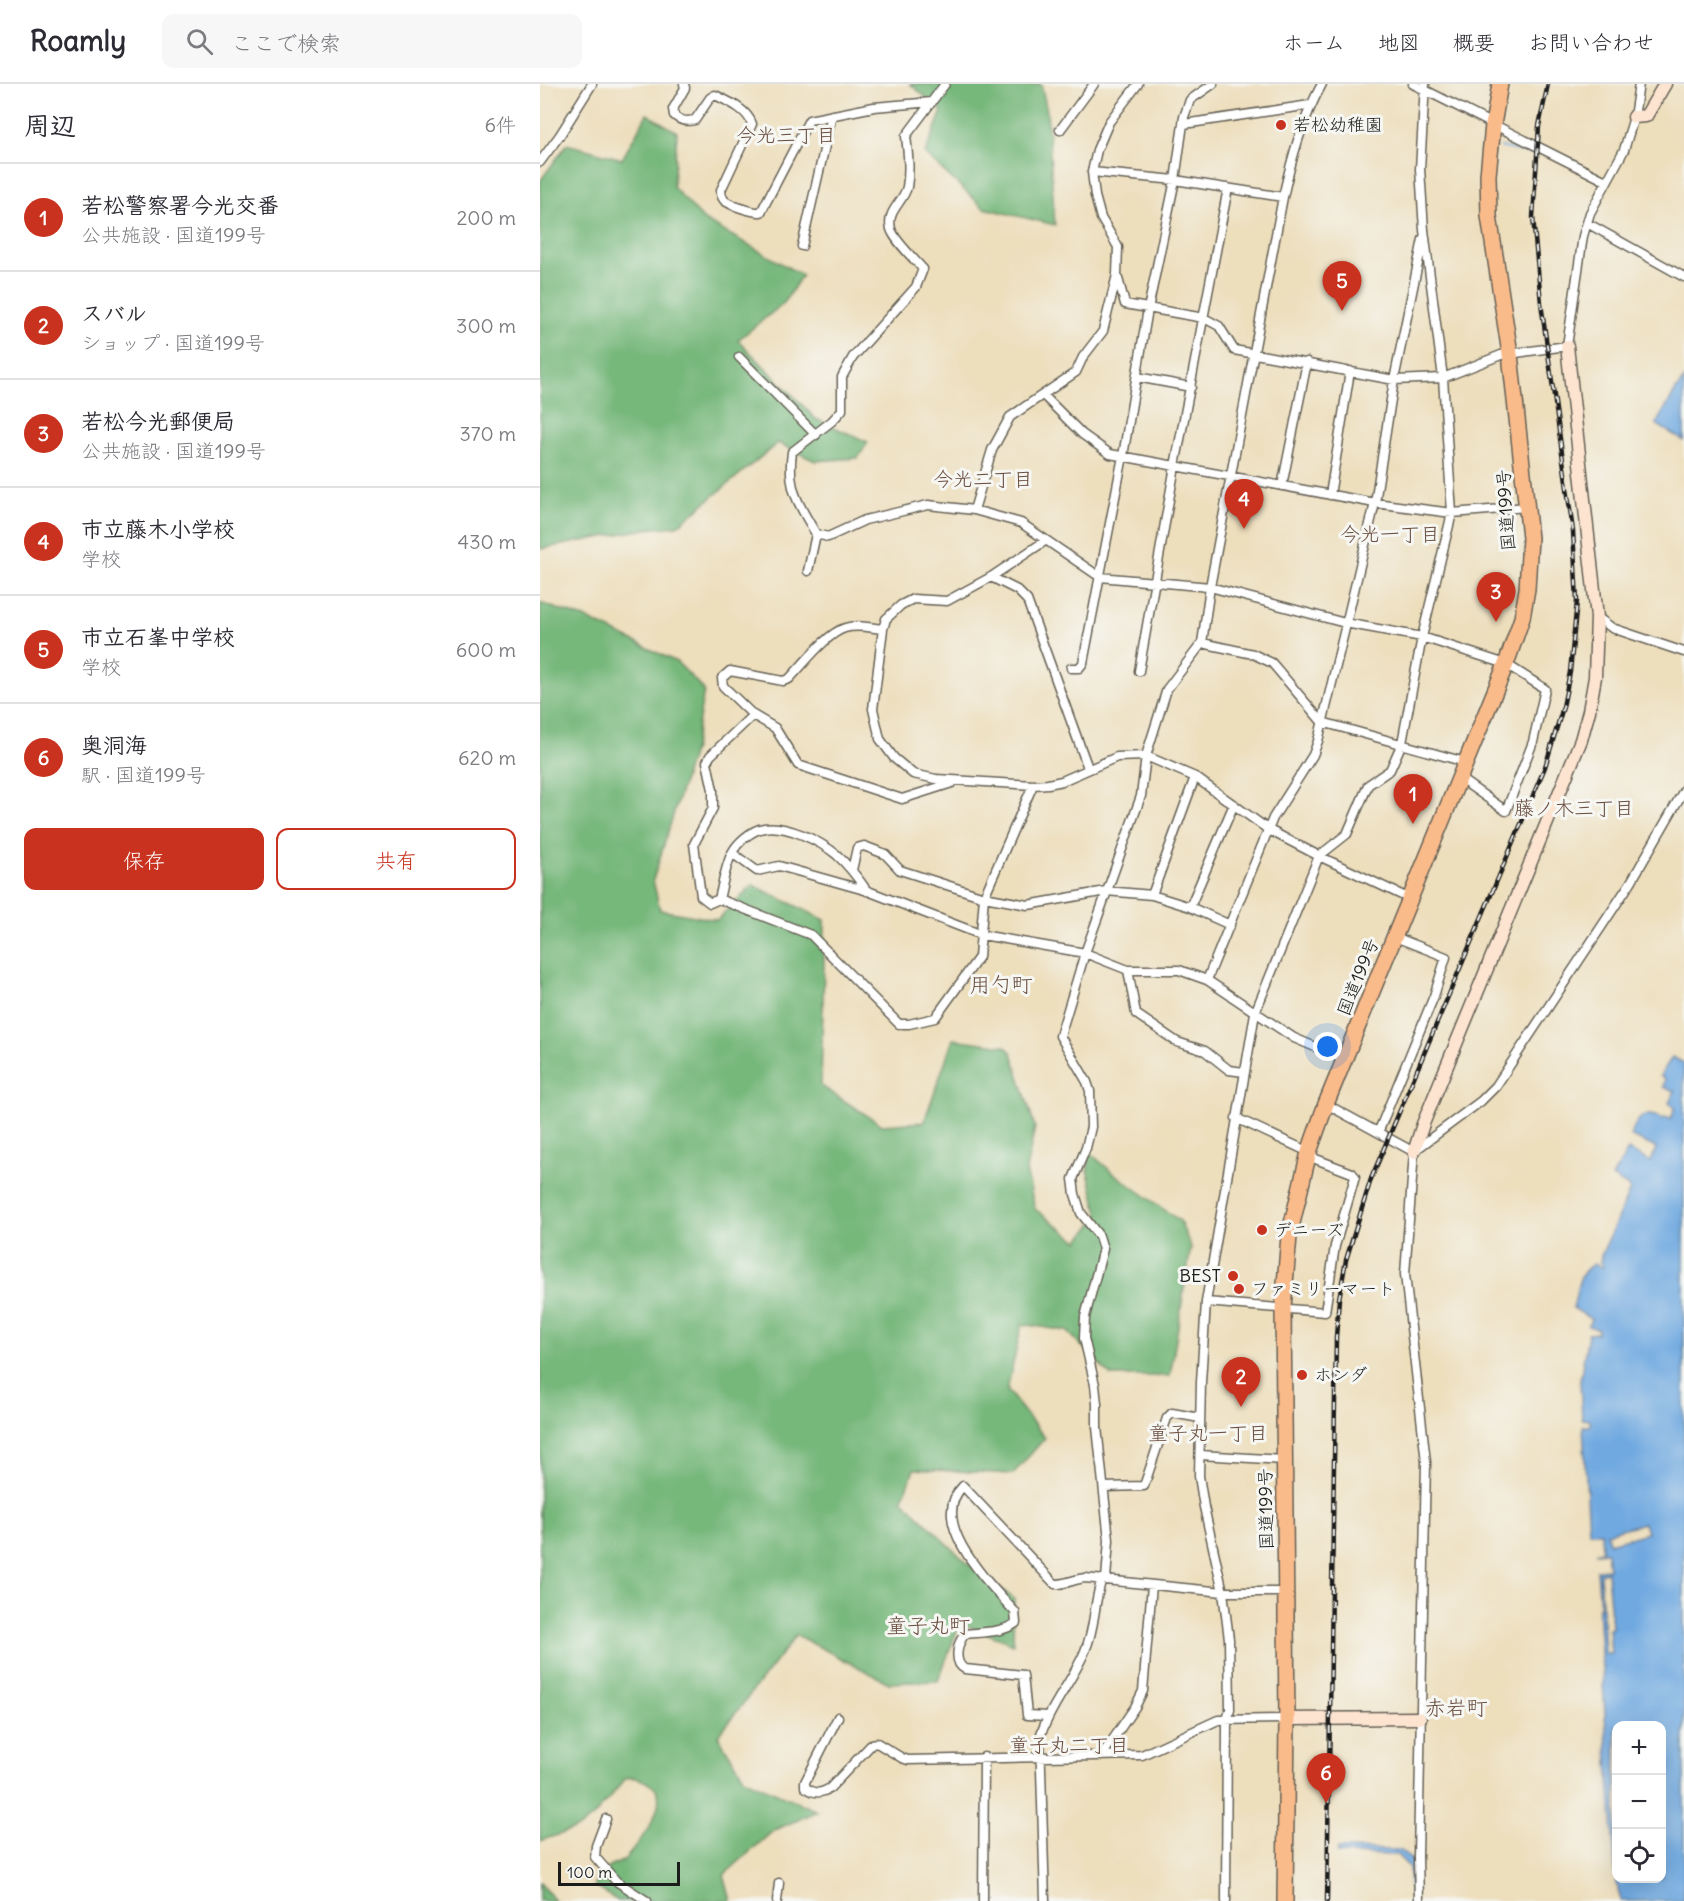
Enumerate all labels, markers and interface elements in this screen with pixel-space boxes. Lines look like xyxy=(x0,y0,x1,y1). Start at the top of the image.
search box xyxy=(162,14,582,68)
text: Roamly xyxy=(30,23,126,59)
icon: search xyxy=(183,25,216,58)
text: ここで検索 xyxy=(231,29,341,57)
text: ホーム xyxy=(1283,29,1345,56)
text: 地図 xyxy=(1378,29,1420,56)
text: 概要 xyxy=(1453,29,1495,56)
text: お問い合わせ xyxy=(1528,29,1654,56)
text: 周辺 xyxy=(24,109,76,142)
text: 6件 xyxy=(484,112,516,137)
place label: 若松幼稚園 xyxy=(1293,113,1383,136)
marker: 若松幼稚園 xyxy=(1274,118,1288,132)
district label: 今光三丁目 xyxy=(736,122,836,147)
text: 若松警察署今光交番 xyxy=(81,191,279,219)
text: 1 xyxy=(40,205,47,230)
text: 200 m xyxy=(456,205,516,230)
text: 公共施設 · 国道199号 xyxy=(81,222,266,247)
pin: 5 xyxy=(1322,262,1362,311)
text: スバル xyxy=(81,299,147,327)
text: 2 xyxy=(38,313,49,338)
text: 300 m xyxy=(456,313,516,338)
text: ショップ · 国道199号 xyxy=(81,330,265,355)
text: 若松今光郵便局 xyxy=(81,407,235,435)
text: 3 xyxy=(38,421,49,446)
text: 370 m xyxy=(459,421,516,446)
text: 公共施設 · 国道199号 xyxy=(81,438,266,463)
district label: 今光二丁目 xyxy=(933,466,1033,491)
street label: 国道199号 xyxy=(1491,468,1520,552)
pin: 4 xyxy=(1224,480,1264,529)
text: 市立藤木小学校 xyxy=(81,515,235,543)
district label: 今光一丁目 xyxy=(1340,521,1440,546)
text: 4 xyxy=(38,529,49,554)
text: 430 m xyxy=(458,529,516,554)
text: 学校 xyxy=(81,546,121,571)
pin: 3 xyxy=(1476,572,1516,622)
text: 市立石峯中学校 xyxy=(81,623,235,651)
text: 5 xyxy=(38,637,49,662)
text: 600 m xyxy=(456,637,516,662)
text: 学校 xyxy=(81,654,121,679)
text: 奥洞海 xyxy=(81,731,147,759)
text: 6 xyxy=(38,745,49,770)
text: 620 m xyxy=(458,745,516,770)
text: 駅 · 国道199号 xyxy=(81,762,206,787)
pin: 1 xyxy=(1394,774,1432,824)
district label: 藤ノ木三丁目 xyxy=(1514,795,1634,820)
button: 保存 xyxy=(24,828,264,890)
button: 共有 xyxy=(276,828,516,890)
street label: 国道199号 xyxy=(1332,935,1384,1019)
district label: 用勺町 xyxy=(970,971,1033,998)
your location xyxy=(1313,1032,1342,1061)
place label: デニーズ xyxy=(1274,1218,1344,1241)
marker: デニーズ xyxy=(1255,1223,1269,1237)
place label: BEST xyxy=(1179,1264,1221,1287)
marker: BEST xyxy=(1226,1269,1240,1283)
place label: ファミリーマート xyxy=(1251,1277,1395,1300)
marker: ファミリーマート xyxy=(1232,1282,1246,1296)
pin: 2 xyxy=(1222,1358,1260,1407)
place label: ホンダ xyxy=(1314,1363,1367,1386)
marker: ホンダ xyxy=(1295,1368,1309,1382)
district label: 童子丸一丁目 xyxy=(1148,1420,1268,1445)
street label: 国道199号 xyxy=(1253,1468,1278,1550)
district label: 童子丸町 xyxy=(886,1612,970,1639)
district label: 赤岩町 xyxy=(1425,1694,1488,1721)
map controls xyxy=(1612,1721,1666,1883)
button: + xyxy=(1612,1721,1666,1775)
district label: 童子丸二丁目 xyxy=(1009,1732,1129,1757)
pin: 6 xyxy=(1306,1754,1346,1803)
button: − xyxy=(1612,1775,1666,1829)
button: locate xyxy=(1612,1829,1666,1883)
scale bar xyxy=(558,1859,680,1886)
text: 100 m xyxy=(567,1862,612,1882)

